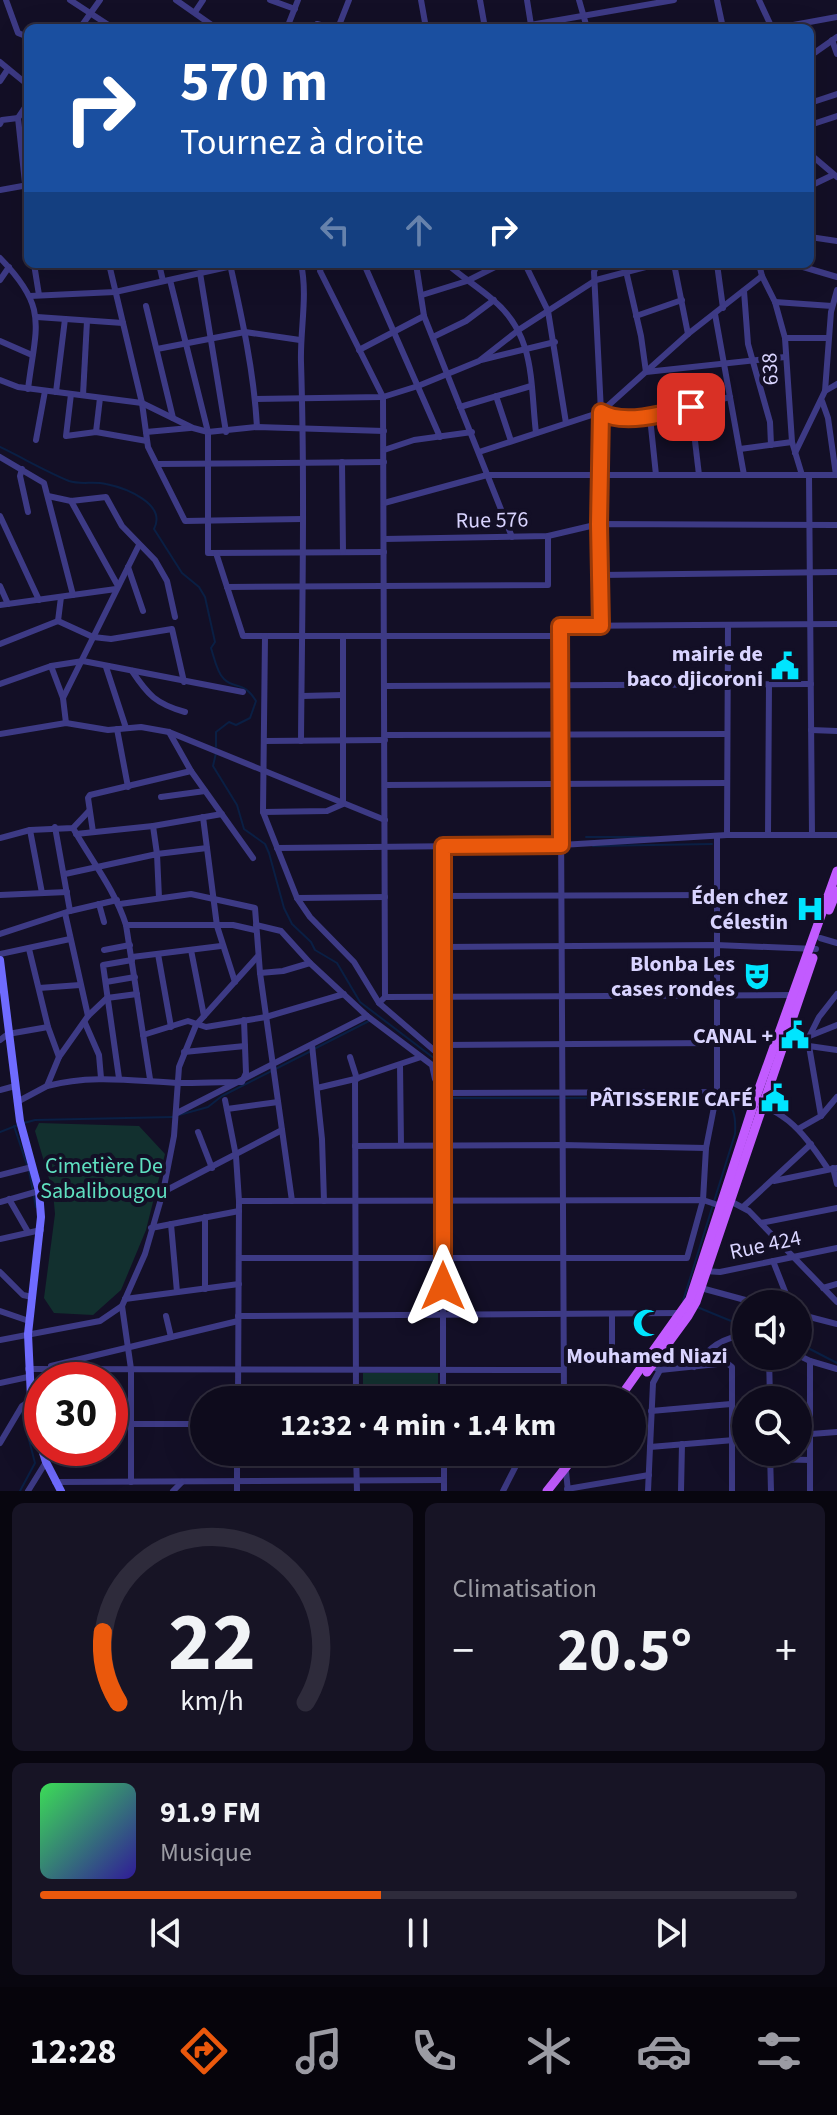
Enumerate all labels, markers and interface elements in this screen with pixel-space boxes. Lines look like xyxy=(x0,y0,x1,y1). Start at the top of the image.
text: 570 m xyxy=(180,43,328,122)
icon: right xyxy=(48,56,152,160)
text: Tournez à droite xyxy=(180,117,424,168)
icon: left xyxy=(313,208,357,252)
icon: ahead xyxy=(397,208,441,252)
icon: right xyxy=(481,208,525,252)
street label: 638 xyxy=(753,352,787,386)
pin xyxy=(657,373,725,441)
icon: arrive xyxy=(669,385,713,429)
street label: Rue 576 xyxy=(455,503,529,537)
place label: mairie de baco djicoroni xyxy=(627,638,763,695)
public building icon: mairie de baco djicoroni xyxy=(770,651,800,681)
place label: Éden chez Célestin xyxy=(691,881,788,938)
hospital icon: Éden chez Célestin xyxy=(795,894,825,924)
place label: Blonba Les cases rondes xyxy=(611,948,735,1005)
theatre icon: Blonba Les cases rondes xyxy=(742,961,772,991)
place label: CANAL + xyxy=(693,1020,773,1052)
public building icon: CANAL + xyxy=(780,1020,810,1050)
place label: PÂTISSERIE CAFÉ xyxy=(589,1083,753,1115)
public building icon: PÂTISSERIE CAFÉ xyxy=(760,1083,790,1113)
park label: Cimetière De Sabalibougou xyxy=(40,1150,168,1207)
street label: Rue 424 xyxy=(726,1222,804,1268)
position arrow xyxy=(401,1244,485,1328)
map controls xyxy=(732,1290,812,1466)
button: sound xyxy=(732,1290,812,1370)
mosque icon: Mouhamed Niazi xyxy=(632,1308,662,1338)
place label: Mouhamed Niazi xyxy=(566,1340,728,1372)
speed limit sign: 30 xyxy=(24,1362,128,1466)
button: search xyxy=(732,1386,812,1466)
text: 12:32 · 4 min · 1.4 km xyxy=(280,1404,556,1447)
text: Climatisation xyxy=(453,1570,597,1607)
text: 22 xyxy=(168,1584,256,1702)
text: 20.5° xyxy=(557,1609,692,1694)
text: − xyxy=(453,1620,474,1683)
text: + xyxy=(775,1620,797,1683)
text: km/h xyxy=(181,1681,244,1721)
text: 91.9 FM xyxy=(160,1791,261,1834)
text: Musique xyxy=(160,1834,252,1871)
icon: previous xyxy=(144,1911,188,1955)
icon: pause xyxy=(396,1911,440,1955)
icon: next xyxy=(649,1911,693,1955)
icon: directions xyxy=(176,2023,232,2079)
icon: music xyxy=(291,2023,347,2079)
icon: phone xyxy=(406,2023,462,2079)
icon: climate xyxy=(521,2023,577,2079)
icon: car xyxy=(636,2023,692,2079)
icon: filters xyxy=(751,2023,807,2079)
text: 12:28 xyxy=(30,2026,116,2077)

